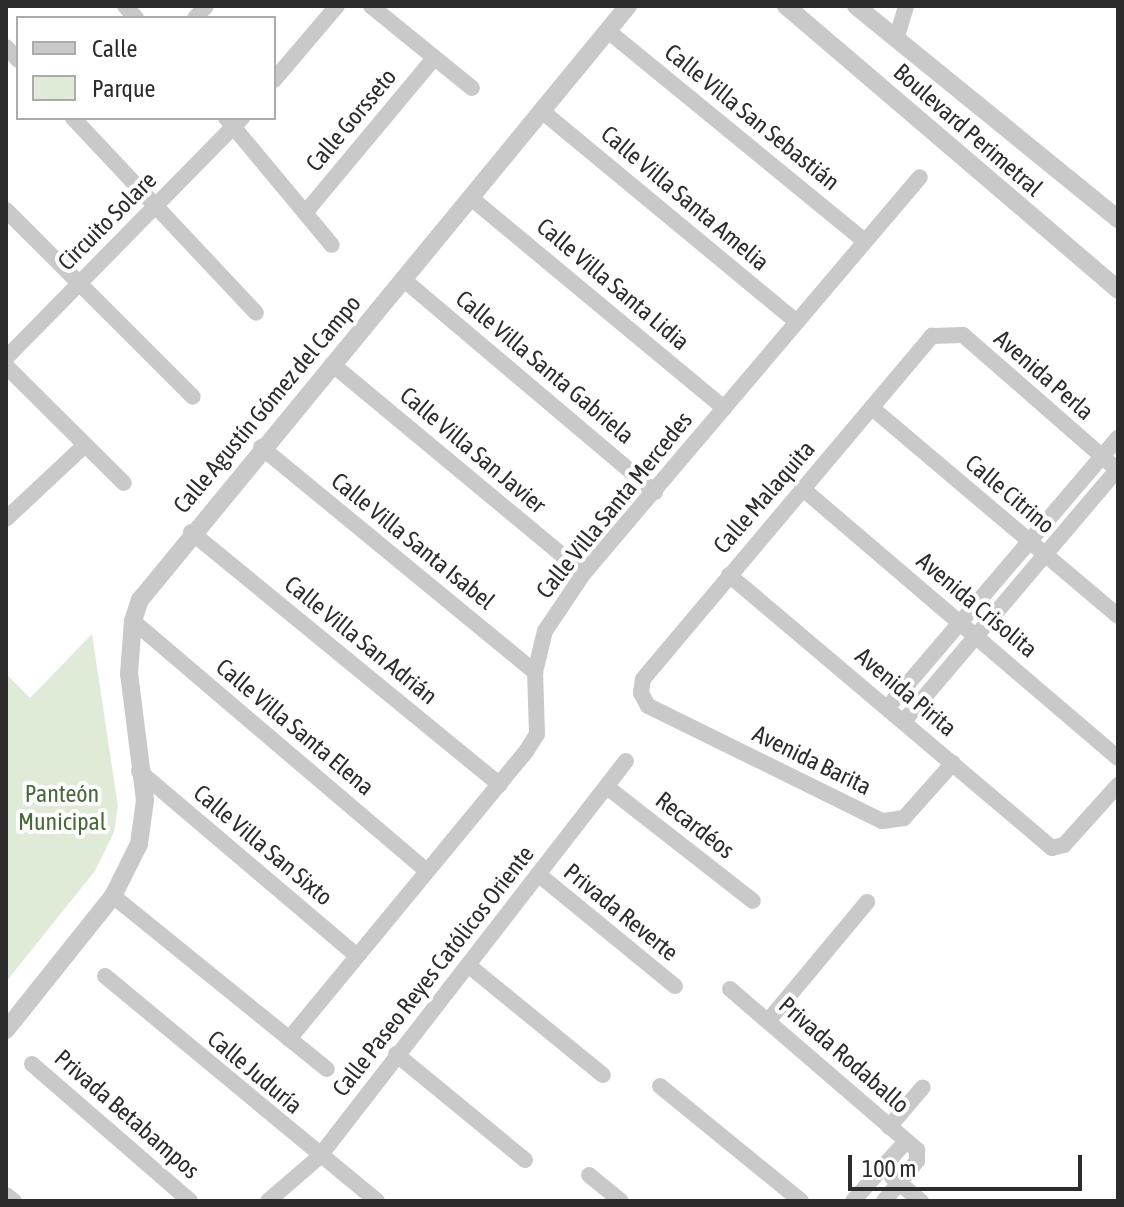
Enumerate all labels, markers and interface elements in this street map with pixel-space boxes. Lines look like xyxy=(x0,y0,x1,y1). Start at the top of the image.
legend xyxy=(16,16,276,120)
text: Calle xyxy=(92,35,137,62)
street label: Calle Villa San Sebastián xyxy=(659,38,845,196)
street label: Boulevard Perimetral xyxy=(888,58,1048,202)
street label: Calle Gorsseto xyxy=(300,63,402,177)
text: Parque xyxy=(92,75,155,102)
street label: Calle Villa Santa Amelia xyxy=(595,119,775,277)
street label: Circuito Solare xyxy=(52,166,162,276)
street label: Calle Villa Santa Lidia xyxy=(531,212,695,356)
street label: Calle Villa Santa Gabriela xyxy=(450,284,640,450)
street label: Calle Agustín Gómez del Campo xyxy=(167,289,367,519)
street label: Avenida Perla xyxy=(988,324,1100,426)
street label: Calle Villa San Javier xyxy=(394,381,552,519)
street label: Calle Villa Santa Mercedes xyxy=(530,406,698,604)
street label: Calle Malaquita xyxy=(707,435,821,559)
street label: Calle Citrino xyxy=(960,448,1060,540)
street label: Calle Villa Santa Isabel xyxy=(326,466,500,616)
street label: Avenida Crisolita xyxy=(911,546,1043,664)
street label: Calle Villa San Adrián xyxy=(279,570,443,710)
street label: Avenida Pirita xyxy=(850,642,962,742)
street label: Calle Villa Santa Elena xyxy=(210,653,380,801)
street label: Avenida Barita xyxy=(748,719,876,801)
street label: Calle Villa San Sixto xyxy=(188,779,338,911)
park label: Panteón Municipal xyxy=(18,780,106,836)
street label: Recardéos xyxy=(650,785,740,865)
street label: Calle Paseo Reyes Católicos Oriente xyxy=(326,840,540,1102)
street label: Privada Reverte xyxy=(558,857,684,967)
street label: Privada Rodaballo xyxy=(773,991,915,1119)
street label: Calle Juduría xyxy=(202,1024,308,1120)
street label: Privada Betabampos xyxy=(49,1043,205,1185)
scale bar xyxy=(852,1139,1086,1189)
text: 100 m xyxy=(862,1155,916,1182)

